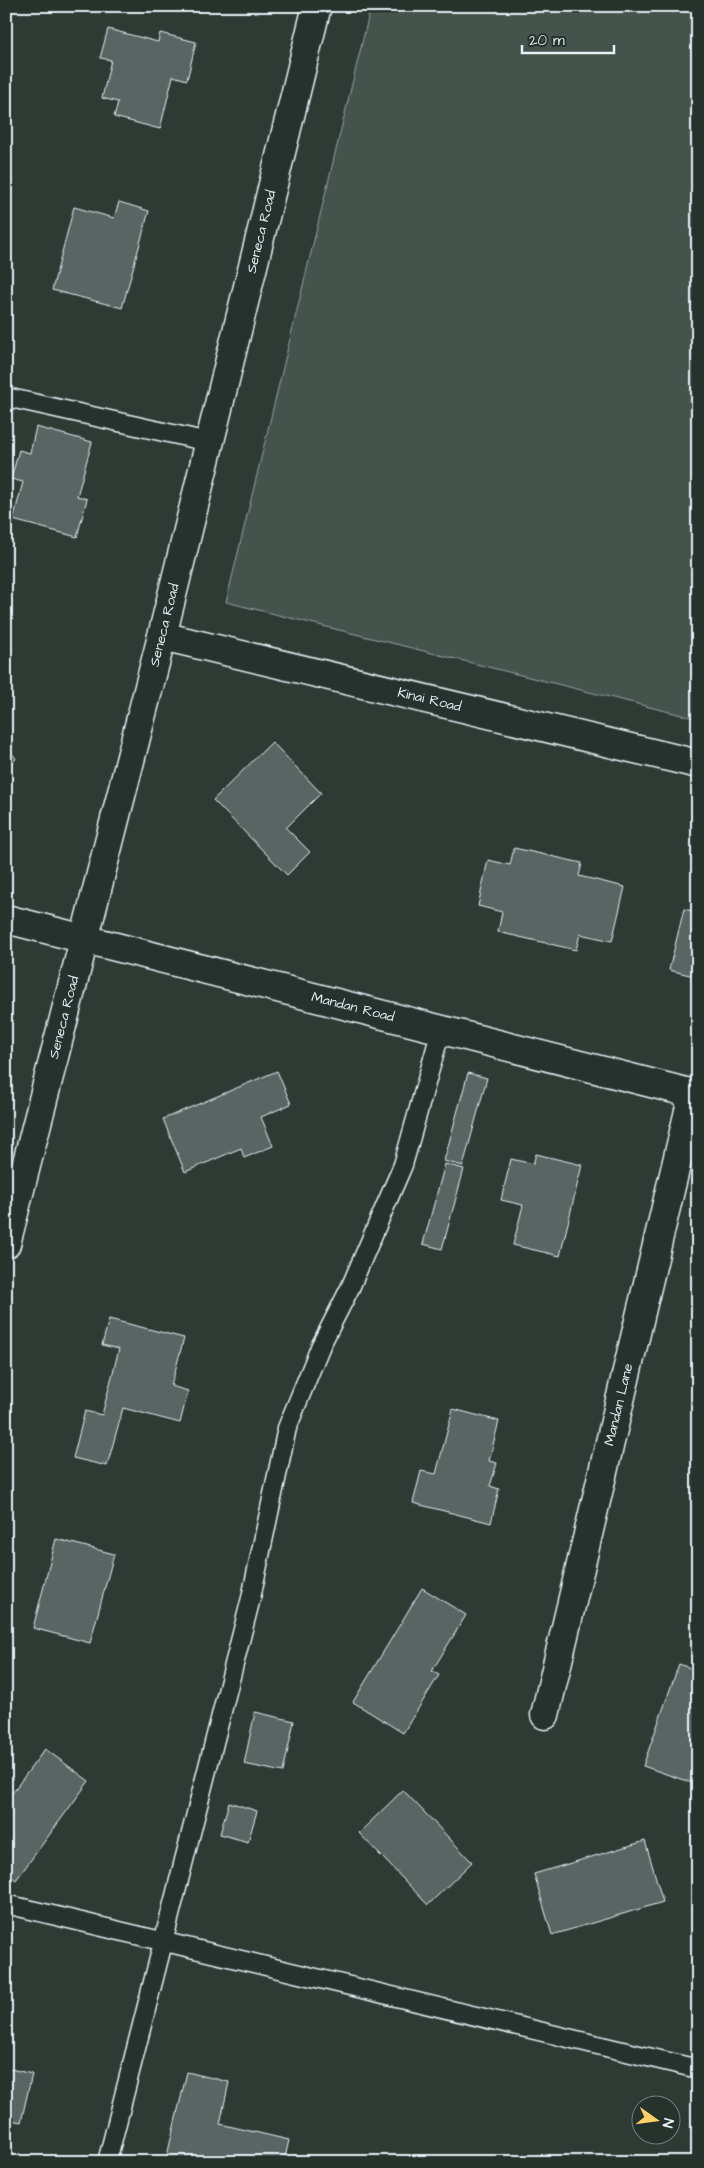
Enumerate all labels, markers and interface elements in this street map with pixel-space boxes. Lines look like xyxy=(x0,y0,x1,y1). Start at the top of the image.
scale bar xyxy=(522,22,614,54)
text: 20 m xyxy=(529,30,565,51)
street label: Seneca Road xyxy=(242,188,281,275)
street label: Seneca Road xyxy=(145,581,185,669)
street label: Kinai Road xyxy=(396,683,463,717)
street label: Seneca Road xyxy=(44,974,84,1061)
street label: Mandan Road xyxy=(309,987,397,1027)
street label: Mandan Lane xyxy=(599,1361,639,1448)
north arrow xyxy=(632,2096,682,2146)
text: N xyxy=(657,2116,678,2130)

